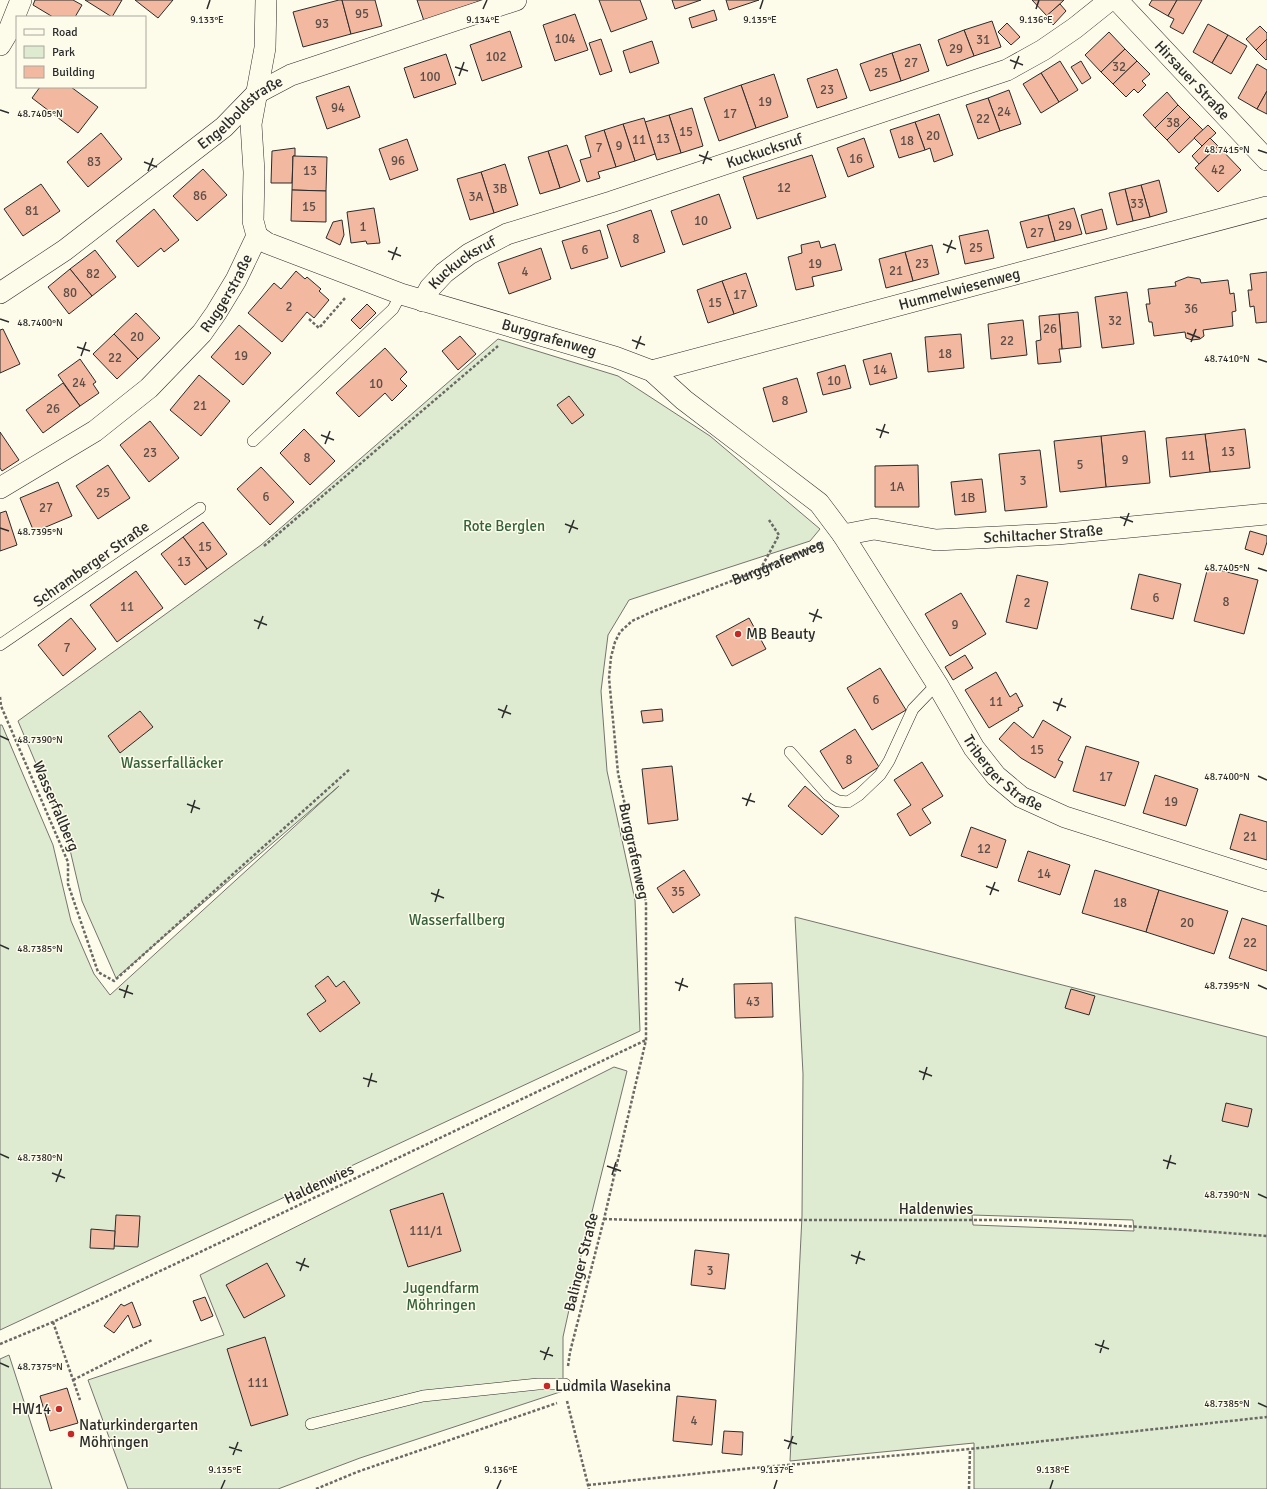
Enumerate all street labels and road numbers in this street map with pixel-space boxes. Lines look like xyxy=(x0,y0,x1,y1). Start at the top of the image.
street label: Hirsauer Straße xyxy=(1151,37,1234,124)
street label: Engelboldstraße xyxy=(194,72,286,153)
street label: Kuckucksruf xyxy=(724,130,806,172)
street label: Kuckucksruf xyxy=(424,232,500,293)
street label: Ruggerstraße xyxy=(196,251,256,336)
street label: Hummelwiesenweg xyxy=(897,264,1022,314)
street label: Burggrafenweg xyxy=(500,315,599,360)
street label: Schramberger Straße xyxy=(30,517,152,611)
street label: Schiltacher Straße xyxy=(983,521,1104,547)
street label: Burggrafenweg xyxy=(729,535,826,589)
street label: Triberger Straße xyxy=(959,731,1046,815)
street label: Wasserfallberg xyxy=(29,758,83,854)
street label: Burggrafenweg xyxy=(615,801,653,901)
street label: Haldenwies xyxy=(281,1160,357,1208)
street label: Haldenwies xyxy=(899,1200,974,1218)
street label: Balinger Straße xyxy=(560,1211,602,1313)

